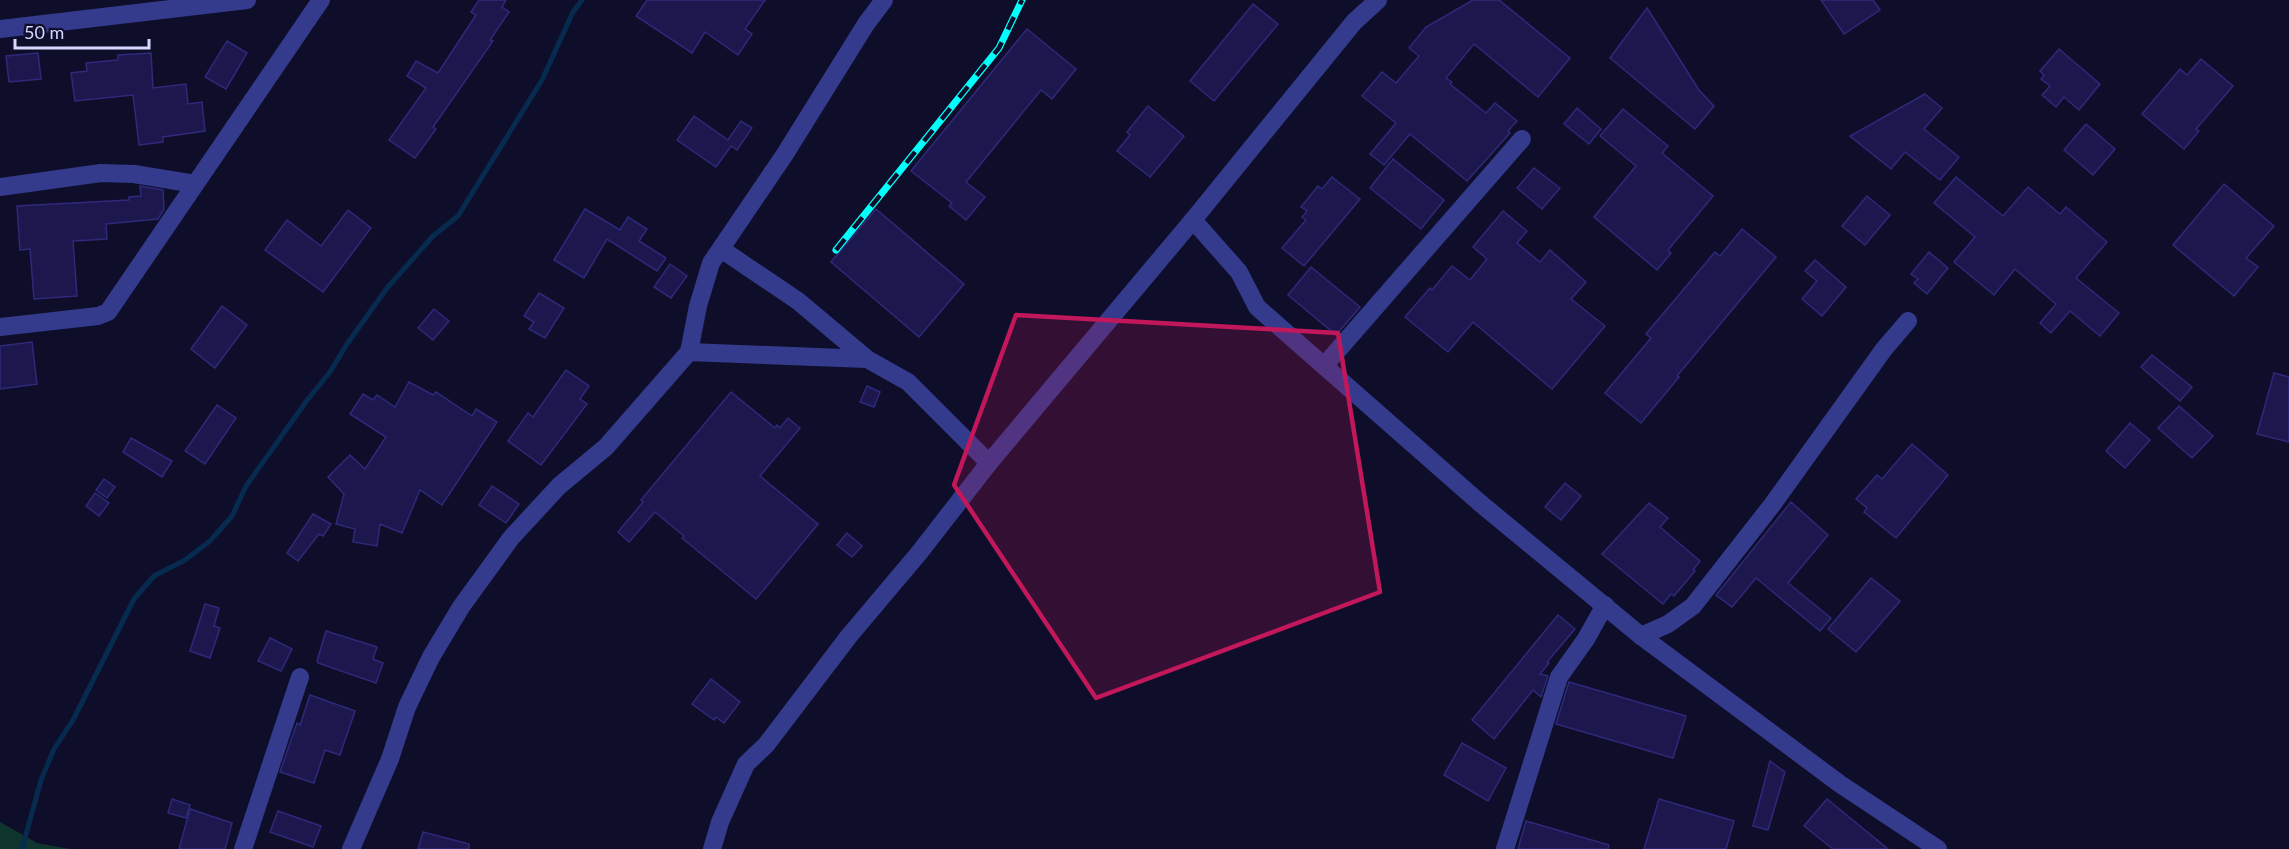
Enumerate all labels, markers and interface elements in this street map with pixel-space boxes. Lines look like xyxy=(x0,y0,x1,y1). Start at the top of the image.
scale bar xyxy=(15,12,148,50)
text: 50 m xyxy=(24,21,64,43)

